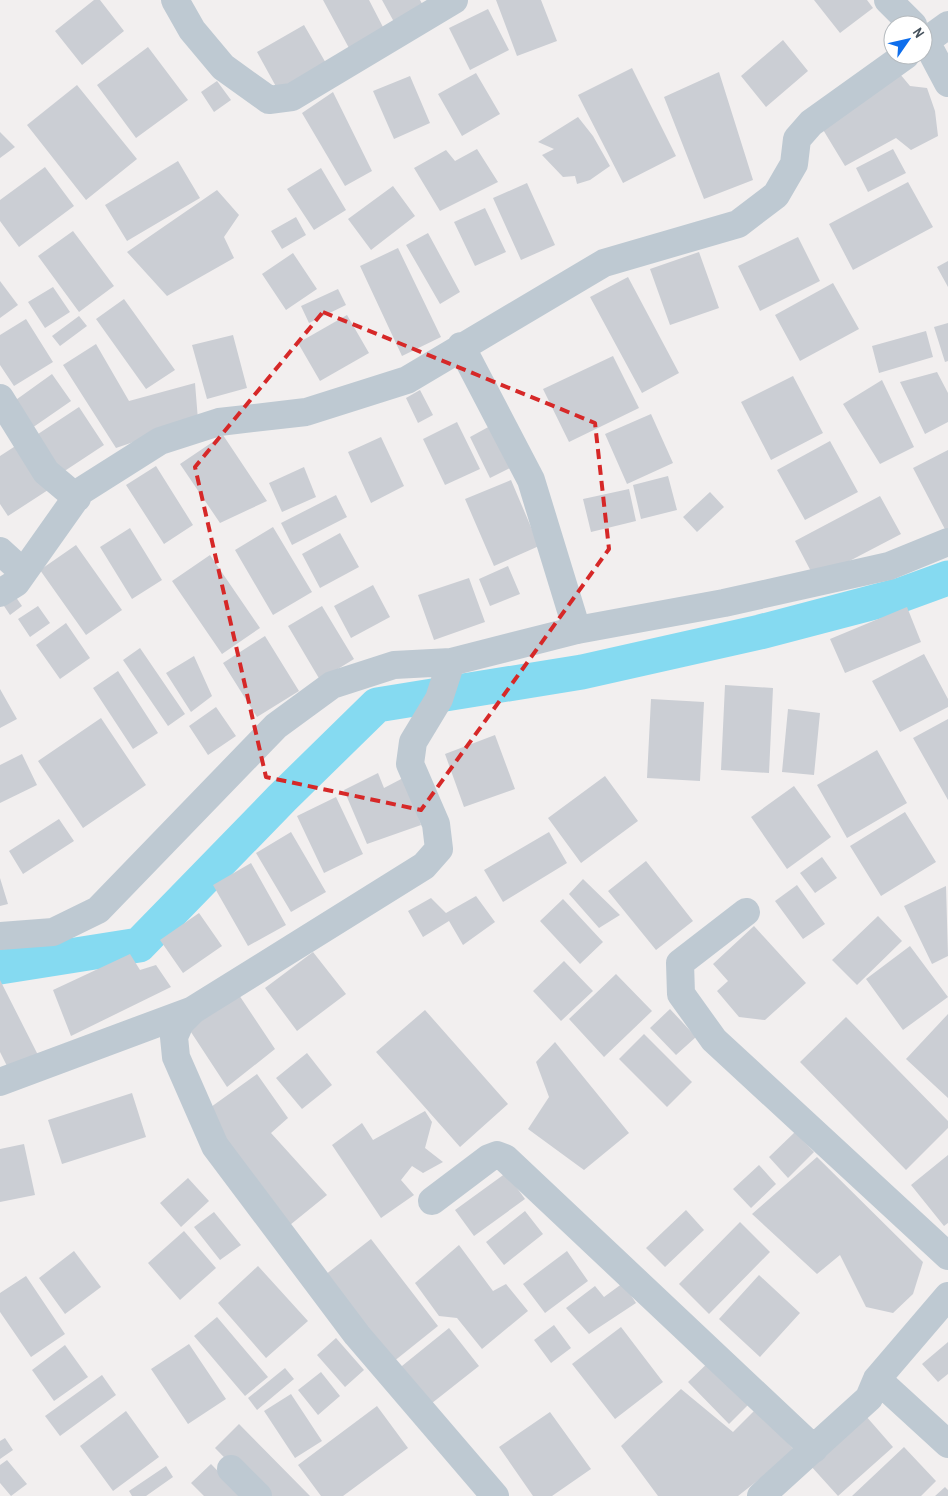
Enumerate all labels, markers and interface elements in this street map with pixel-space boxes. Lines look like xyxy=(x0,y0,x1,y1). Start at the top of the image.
north arrow xyxy=(883,15,933,65)
text: N xyxy=(909,24,929,41)

